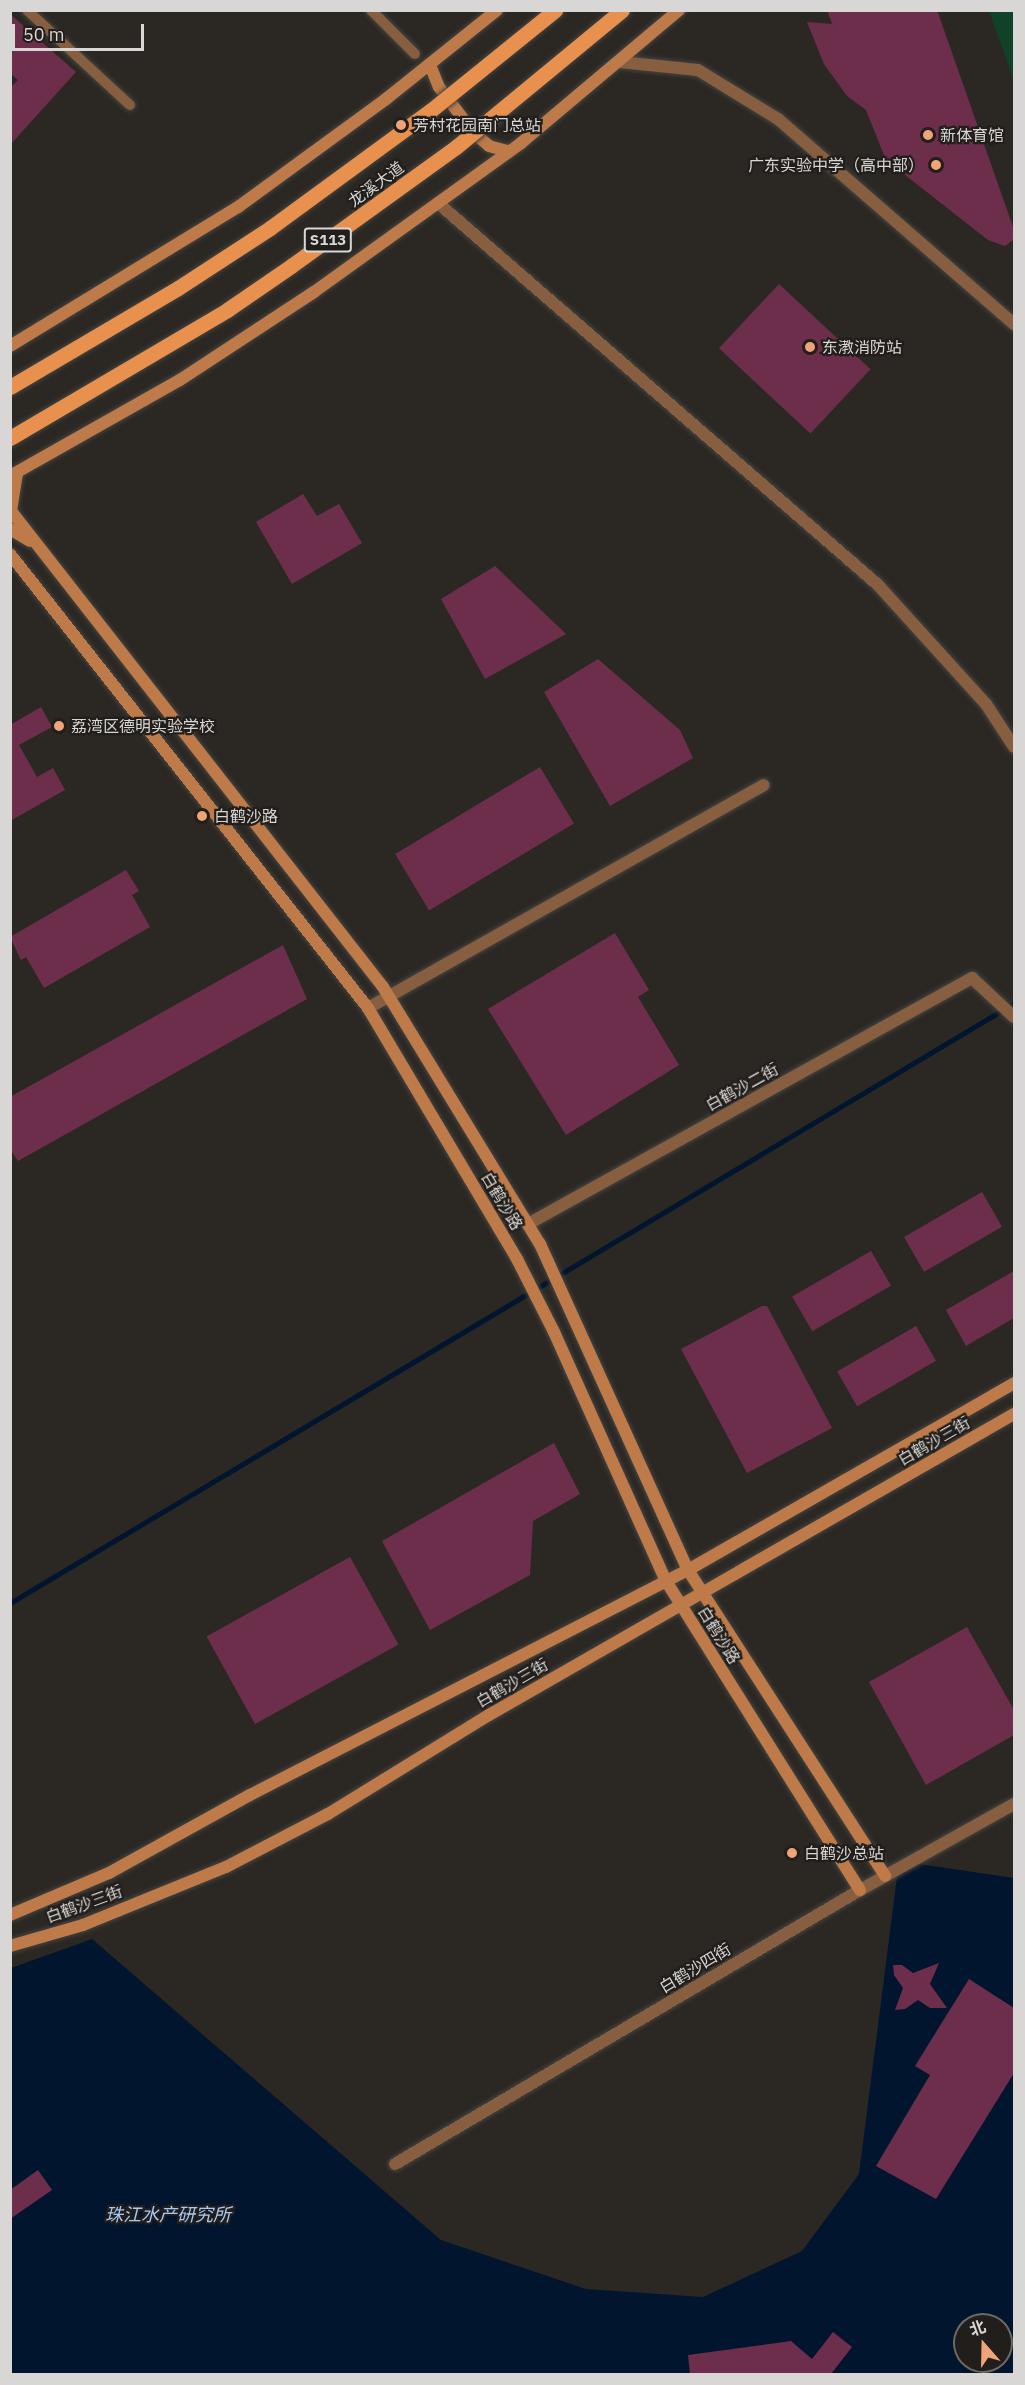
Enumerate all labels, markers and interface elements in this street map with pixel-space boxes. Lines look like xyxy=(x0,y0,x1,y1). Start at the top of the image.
scale bar xyxy=(15,12,147,50)
text: 50 m xyxy=(23,23,65,46)
place label: 芳村花园南门总站 xyxy=(413,115,541,135)
marker: 芳村花园南门总站 xyxy=(394,118,408,132)
place label: 新体育馆 xyxy=(940,125,1004,145)
marker: 新体育馆 xyxy=(921,128,935,142)
place label: 广东实验中学（高中部） xyxy=(748,155,924,175)
street label: 龙溪大道 xyxy=(344,157,408,211)
marker: 广东实验中学（高中部） xyxy=(929,158,943,172)
road number: S113 xyxy=(302,228,354,252)
place label: 东漖消防站 xyxy=(822,337,902,357)
marker: 东漖消防站 xyxy=(803,340,817,354)
place label: 荔湾区德明实验学校 xyxy=(71,716,215,736)
marker: 荔湾区德明实验学校 xyxy=(52,719,66,733)
place label: 白鹤沙路 xyxy=(214,806,278,826)
marker: 白鹤沙路 xyxy=(195,809,209,823)
street label: 白鹤沙二街 xyxy=(702,1059,782,1115)
street label: 白鹤沙路 xyxy=(477,1169,527,1233)
street label: 白鹤沙三街 xyxy=(895,1413,973,1469)
street label: 白鹤沙路 xyxy=(694,1603,744,1667)
street label: 白鹤沙三街 xyxy=(473,1655,551,1711)
place label: 白鹤沙总站 xyxy=(804,1843,884,1863)
marker: 白鹤沙总站 xyxy=(785,1846,799,1860)
street label: 白鹤沙三街 xyxy=(43,1881,125,1927)
street label: 白鹤沙四街 xyxy=(656,1939,734,1997)
water label: 珠江水产研究所 xyxy=(105,2204,231,2226)
north arrow xyxy=(953,2313,1013,2373)
text: 北 xyxy=(967,2316,988,2340)

